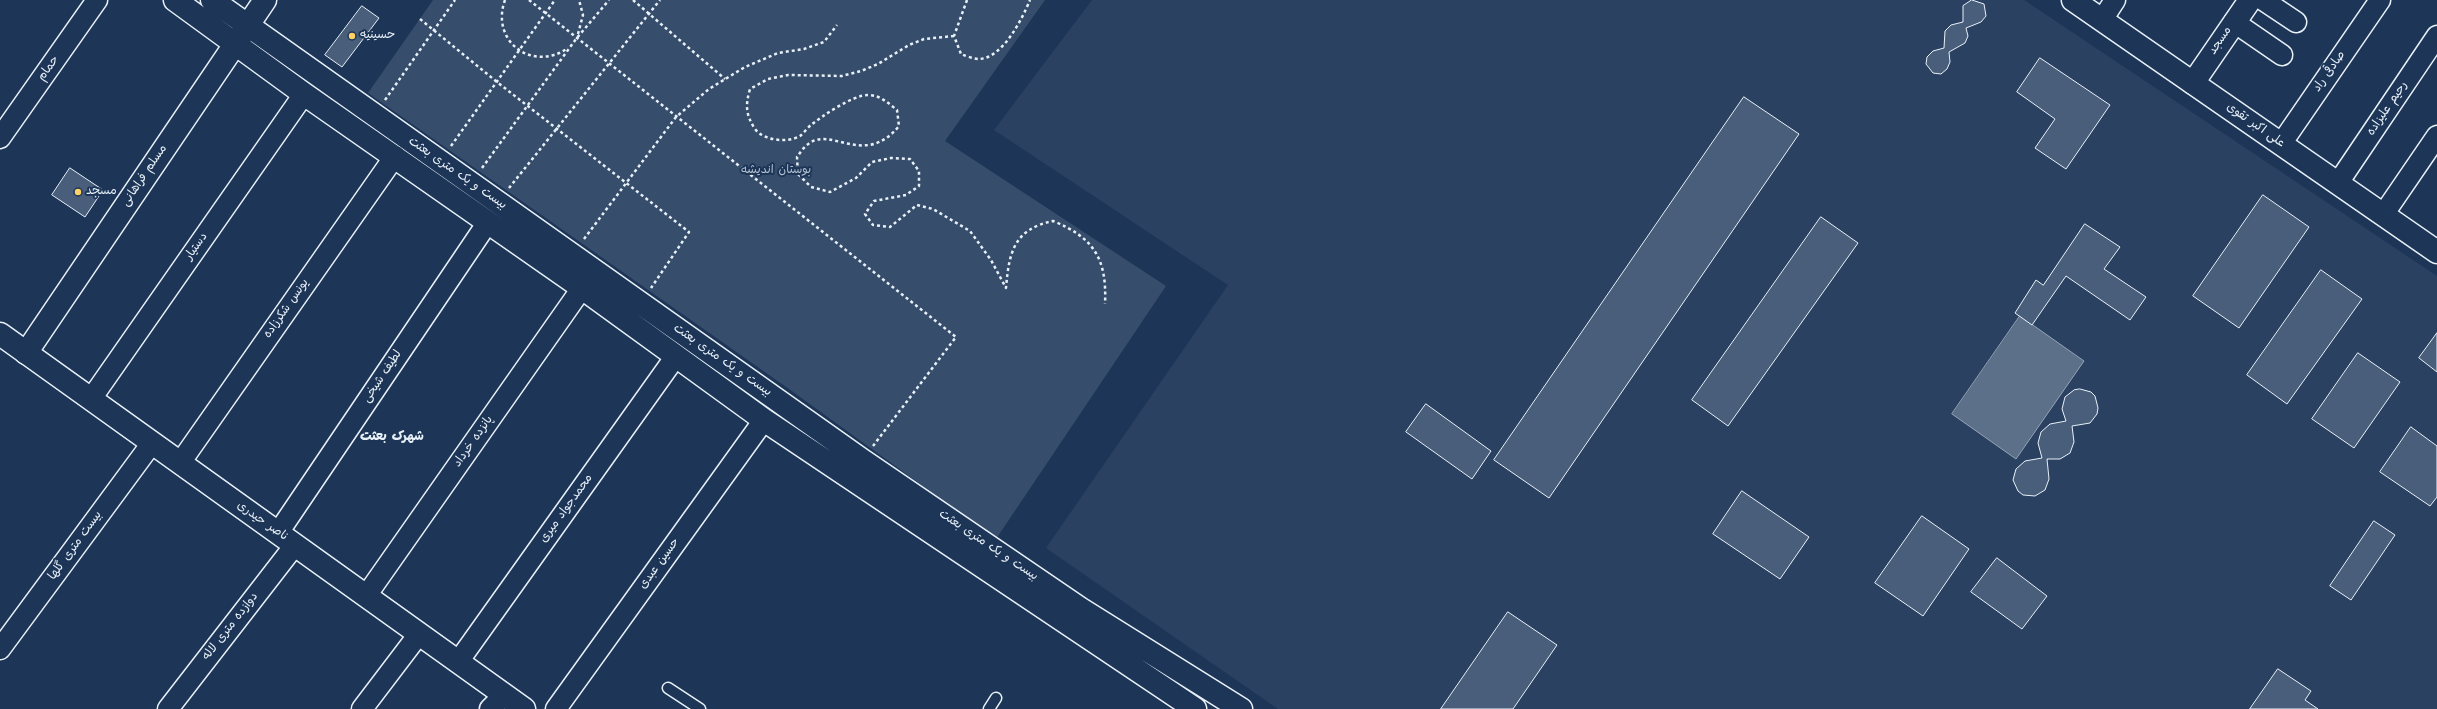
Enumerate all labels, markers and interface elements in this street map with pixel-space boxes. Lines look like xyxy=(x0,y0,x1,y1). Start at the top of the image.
street label: مسجد xyxy=(2206,24,2236,58)
place label: حسینیه xyxy=(360,29,395,43)
marker: حسینیه xyxy=(347,31,357,41)
street label: صادقی راد xyxy=(2311,49,2349,95)
street label: حمام xyxy=(35,54,63,84)
street label: رحیم علیزاده xyxy=(2365,79,2411,139)
street label: علی اکبر تقوی xyxy=(2223,101,2287,151)
street label: بیست و یک متری بعثت xyxy=(405,135,509,213)
street label: مسلم فراهانی xyxy=(119,142,171,210)
park label: بوستان اندیشه xyxy=(741,164,811,178)
place label: مسجد xyxy=(86,185,117,199)
marker: مسجد xyxy=(73,187,83,197)
street label: دستیار xyxy=(182,231,212,263)
street label: یونس شکرزاده xyxy=(261,277,313,341)
street label: بیست و یک متری بعثت xyxy=(670,322,774,400)
street label: لطیف شیخی xyxy=(360,348,406,406)
street label: پانزده خرداد xyxy=(451,414,497,470)
district label: شهرک بعثت xyxy=(360,430,424,446)
street label: محمدجواد میری xyxy=(537,472,597,546)
street label: ناصر حیدری xyxy=(234,499,290,545)
street label: بیست و یک متری بعثت xyxy=(936,507,1040,585)
street label: بیست متری گلها xyxy=(46,509,106,583)
street label: حسین عبدی xyxy=(637,536,683,592)
street label: دوازده متری لاله xyxy=(200,590,262,664)

